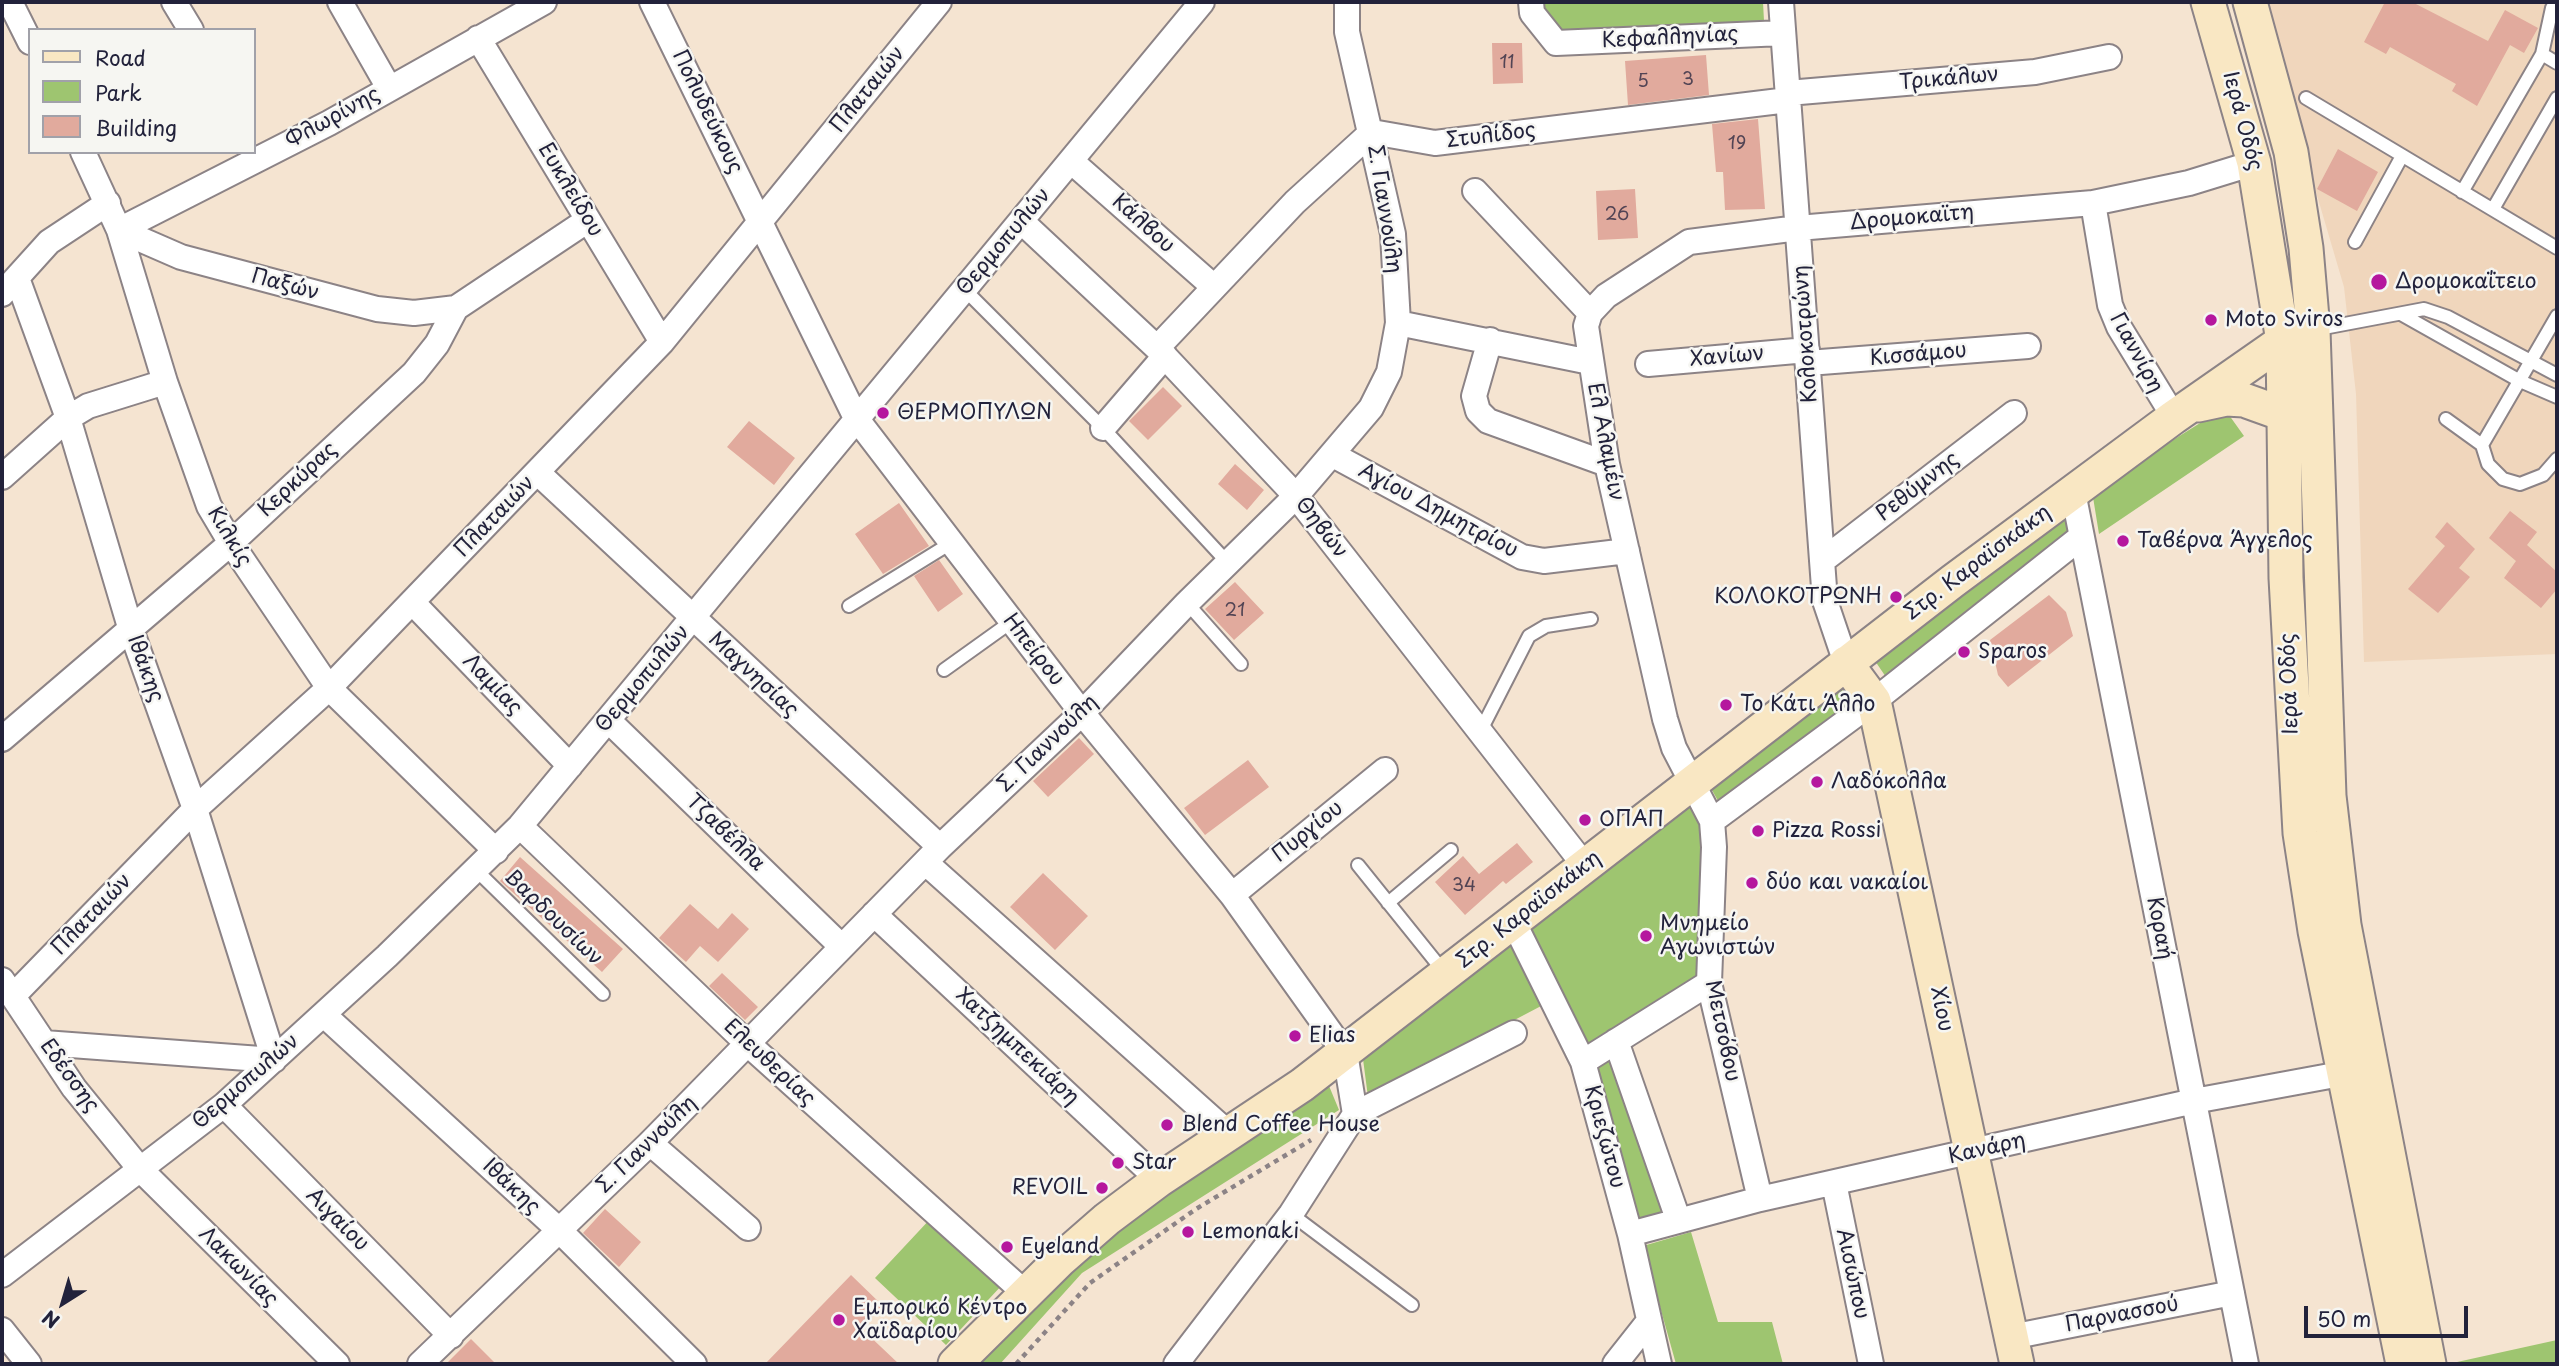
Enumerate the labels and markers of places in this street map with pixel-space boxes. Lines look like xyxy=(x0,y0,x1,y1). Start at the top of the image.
place label: Δρομοκαΐτειο xyxy=(2395,269,2537,295)
marker: Δρομοκαΐτειο xyxy=(2369,272,2389,292)
place label: Moto Sviros xyxy=(2225,307,2343,333)
marker: Moto Sviros xyxy=(2203,312,2219,328)
place label: ΘΕΡΜΟΠΥΛΏΝ xyxy=(897,400,1052,426)
marker: ΘΕΡΜΟΠΥΛΏΝ xyxy=(875,405,891,421)
place label: Ταβέρνα Άγγελος xyxy=(2137,528,2313,554)
marker: Ταβέρνα Άγγελος xyxy=(2115,533,2131,549)
place label: ΚΟΛΟΚΟΤΡΏΝΗ xyxy=(1714,584,1882,610)
marker: ΚΟΛΟΚΟΤΡΏΝΗ xyxy=(1888,589,1904,605)
place label: Sparos xyxy=(1978,639,2047,665)
marker: Sparos xyxy=(1956,644,1972,660)
place label: Το Κάτι Άλλο xyxy=(1740,692,1875,718)
marker: Το Κάτι Άλλο xyxy=(1718,697,1734,713)
place label: Λαδόκολλα xyxy=(1831,769,1947,795)
marker: Λαδόκολλα xyxy=(1809,774,1825,790)
place label: ΟΠΑΠ xyxy=(1599,807,1664,833)
marker: ΟΠΑΠ xyxy=(1577,812,1593,828)
place label: Pizza Rossi xyxy=(1772,818,1881,844)
marker: Pizza Rossi xyxy=(1750,823,1766,839)
place label: δύο και νακαίοι xyxy=(1766,870,1928,896)
marker: δύο και νακαίοι xyxy=(1744,875,1760,891)
place label: Μνημείο Αγωνιστών xyxy=(1660,911,1776,961)
marker: Μνημείο Αγωνιστών xyxy=(1638,928,1654,944)
place label: Elias xyxy=(1309,1023,1355,1049)
marker: Elias xyxy=(1287,1028,1303,1044)
place label: Blend Coffee House xyxy=(1181,1112,1380,1138)
marker: Blend Coffee House xyxy=(1159,1117,1175,1133)
place label: Star xyxy=(1132,1150,1176,1176)
marker: Star xyxy=(1110,1155,1126,1171)
place label: REVOIL xyxy=(1012,1175,1088,1201)
marker: REVOIL xyxy=(1094,1180,1110,1196)
place label: Lemonaki xyxy=(1202,1219,1299,1245)
marker: Lemonaki xyxy=(1180,1224,1196,1240)
place label: Eyeland xyxy=(1021,1234,1100,1260)
marker: Eyeland xyxy=(999,1239,1015,1255)
place label: Εμπορικό Κέντρο Χαϊδαρίου xyxy=(853,1295,1027,1345)
marker: Εμπορικό Κέντρο Χαϊδαρίου xyxy=(831,1312,847,1328)

